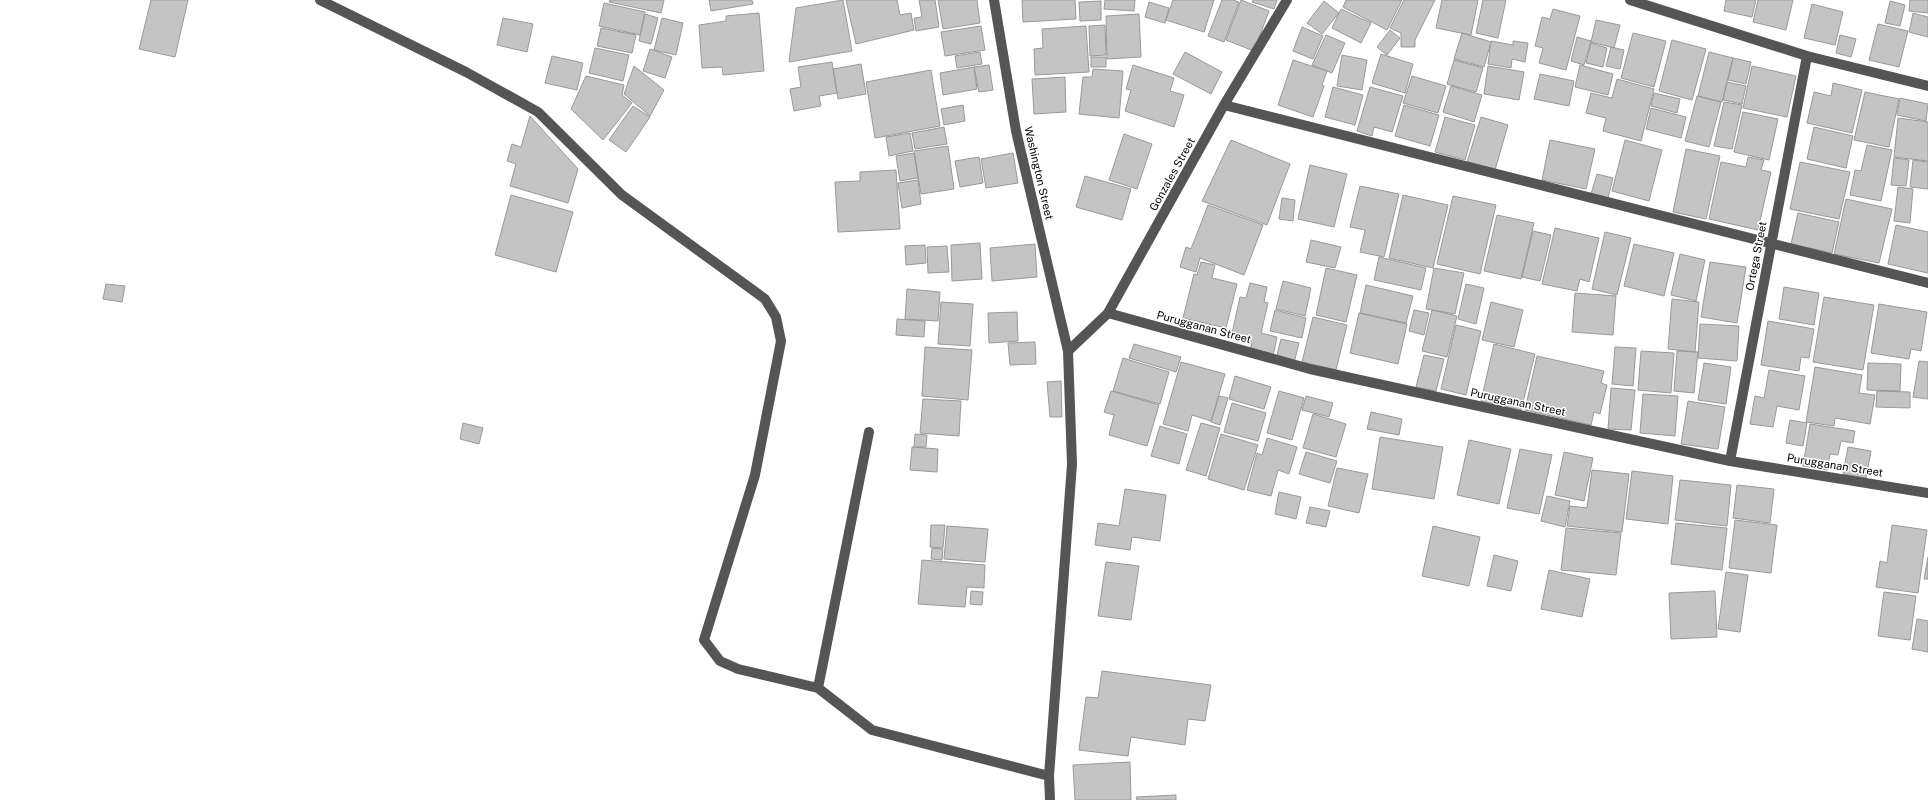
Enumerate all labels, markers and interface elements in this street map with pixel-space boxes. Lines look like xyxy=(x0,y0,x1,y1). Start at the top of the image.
street label: Washington Street xyxy=(1022,125,1056,221)
street label: Gonzales Street xyxy=(1147,135,1197,213)
street label: Ortega Street xyxy=(1743,220,1769,292)
street label: Purugganan Street xyxy=(1156,309,1252,345)
street label: Purugganan Street xyxy=(1469,386,1567,418)
street label: Purugganan Street xyxy=(1786,451,1884,479)

